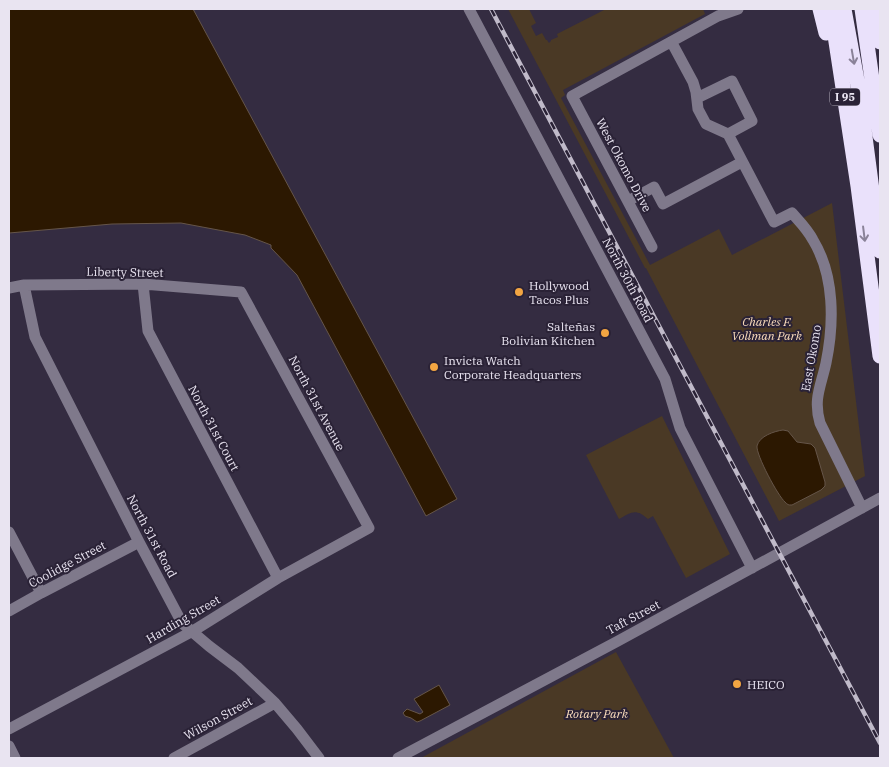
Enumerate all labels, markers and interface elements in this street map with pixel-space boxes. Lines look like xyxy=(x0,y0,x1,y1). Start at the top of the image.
one-way arrow xyxy=(849,48,858,64)
road number: I 95 xyxy=(830,88,860,105)
street label: West Okomo Drive xyxy=(593,116,655,214)
one-way arrow xyxy=(860,226,870,242)
street label: North 30th Road xyxy=(599,235,657,325)
street label: Liberty Street xyxy=(86,264,164,280)
place label: Hollywood Tacos Plus xyxy=(529,278,589,307)
marker: Hollywood Tacos Plus xyxy=(513,286,525,298)
park label: Charles F. Vollman Park xyxy=(732,314,803,343)
place label: Salteñas Bolivian Kitchen xyxy=(501,319,595,348)
street label: East Okomo xyxy=(798,323,824,393)
marker: Salteñas Bolivian Kitchen xyxy=(599,327,611,339)
street label: North 31st Avenue xyxy=(286,353,348,453)
place label: Invicta Watch Corporate Headquarters xyxy=(444,353,582,382)
marker: Invicta Watch Corporate Headquarters xyxy=(428,361,440,373)
street label: North 31st Court xyxy=(185,383,243,473)
street label: North 31st Road xyxy=(124,492,180,580)
street label: Coolidge Street xyxy=(26,537,108,591)
street label: Harding Street xyxy=(143,592,223,646)
street label: Taft Street xyxy=(604,597,662,637)
place label: HEICO xyxy=(747,677,785,692)
marker: HEICO xyxy=(731,678,743,690)
street label: Wilson Street xyxy=(181,693,255,743)
park label: Rotary Park xyxy=(565,706,629,721)

